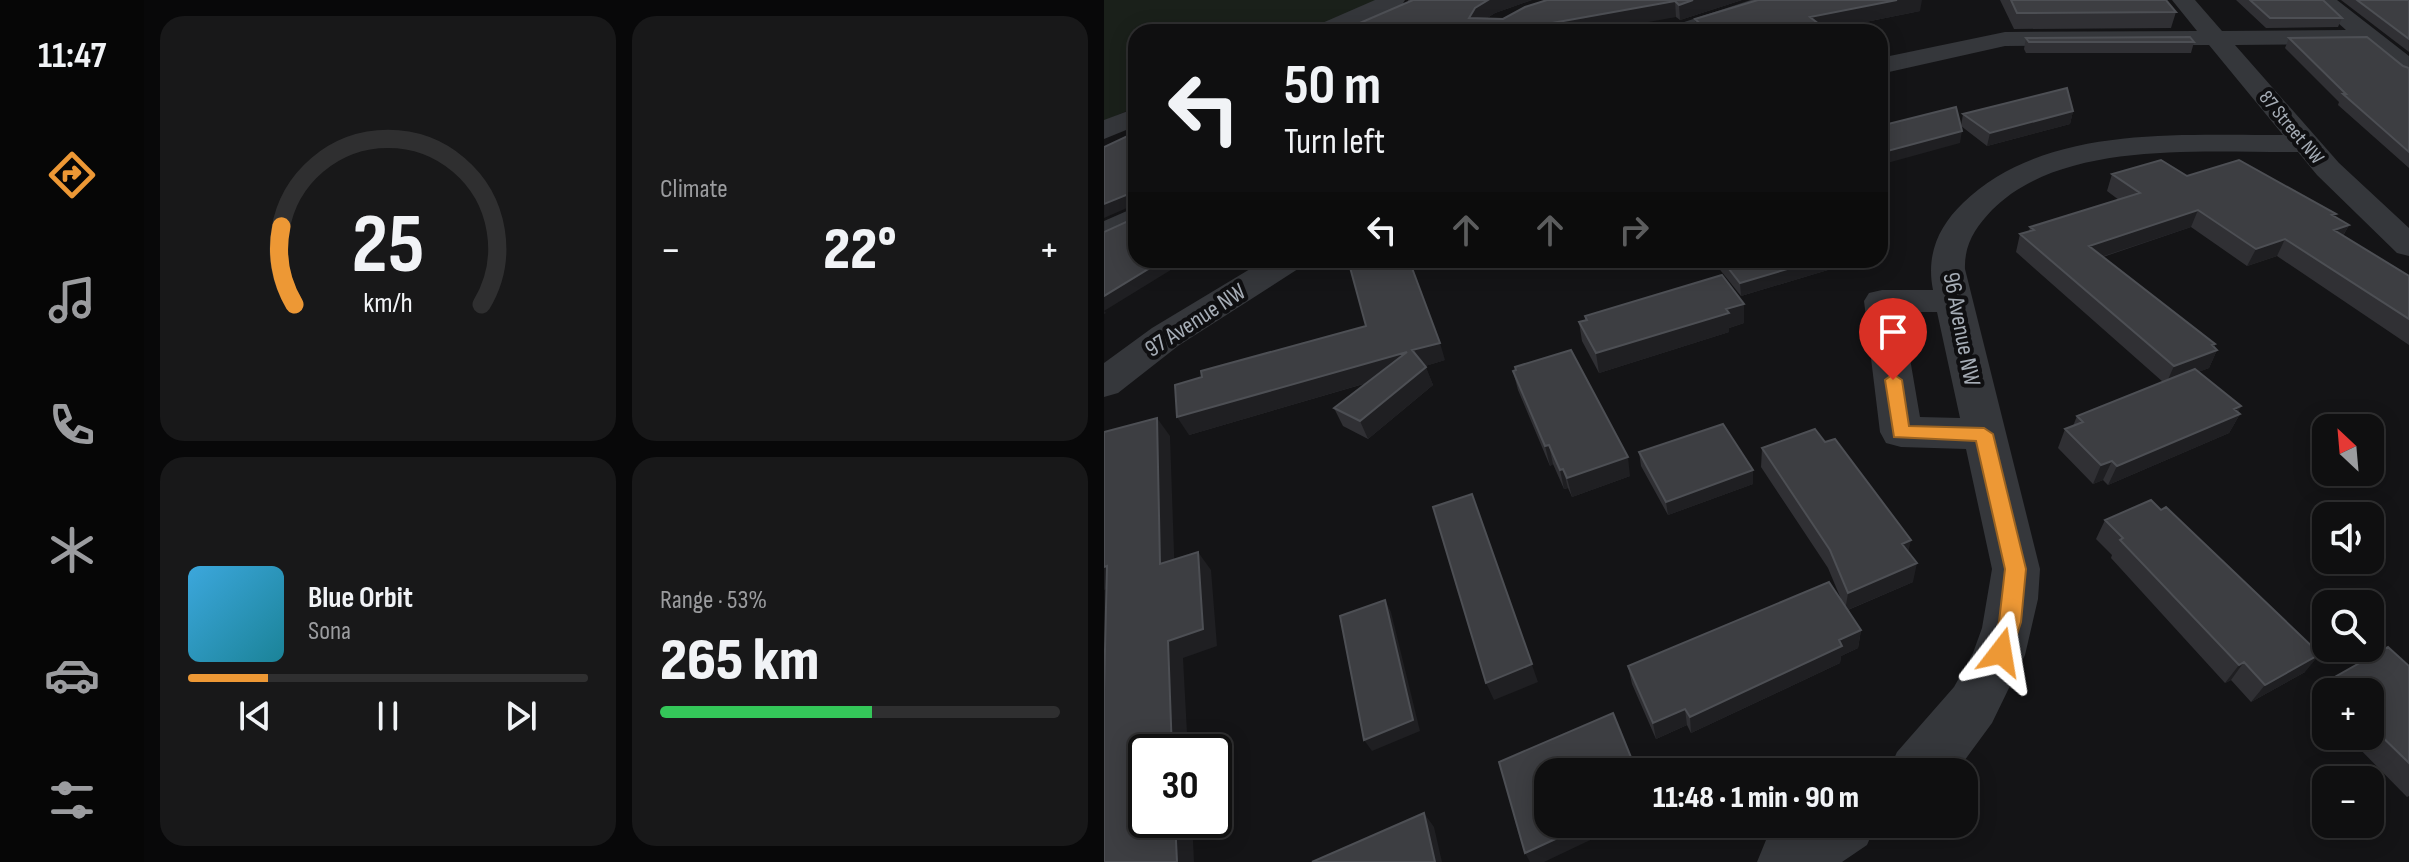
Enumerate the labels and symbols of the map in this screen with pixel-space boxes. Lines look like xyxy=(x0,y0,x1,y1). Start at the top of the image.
street label: 87 Street NW xyxy=(2254,86,2329,169)
street label: 96 Avenue NW xyxy=(1936,270,1987,389)
street label: 97 Avenue NW xyxy=(1139,277,1251,364)
pin xyxy=(1859,298,1927,380)
north arrow xyxy=(2312,414,2384,486)
position arrow xyxy=(1959,610,2043,694)
speed limit sign: 30 xyxy=(1128,734,1232,838)

